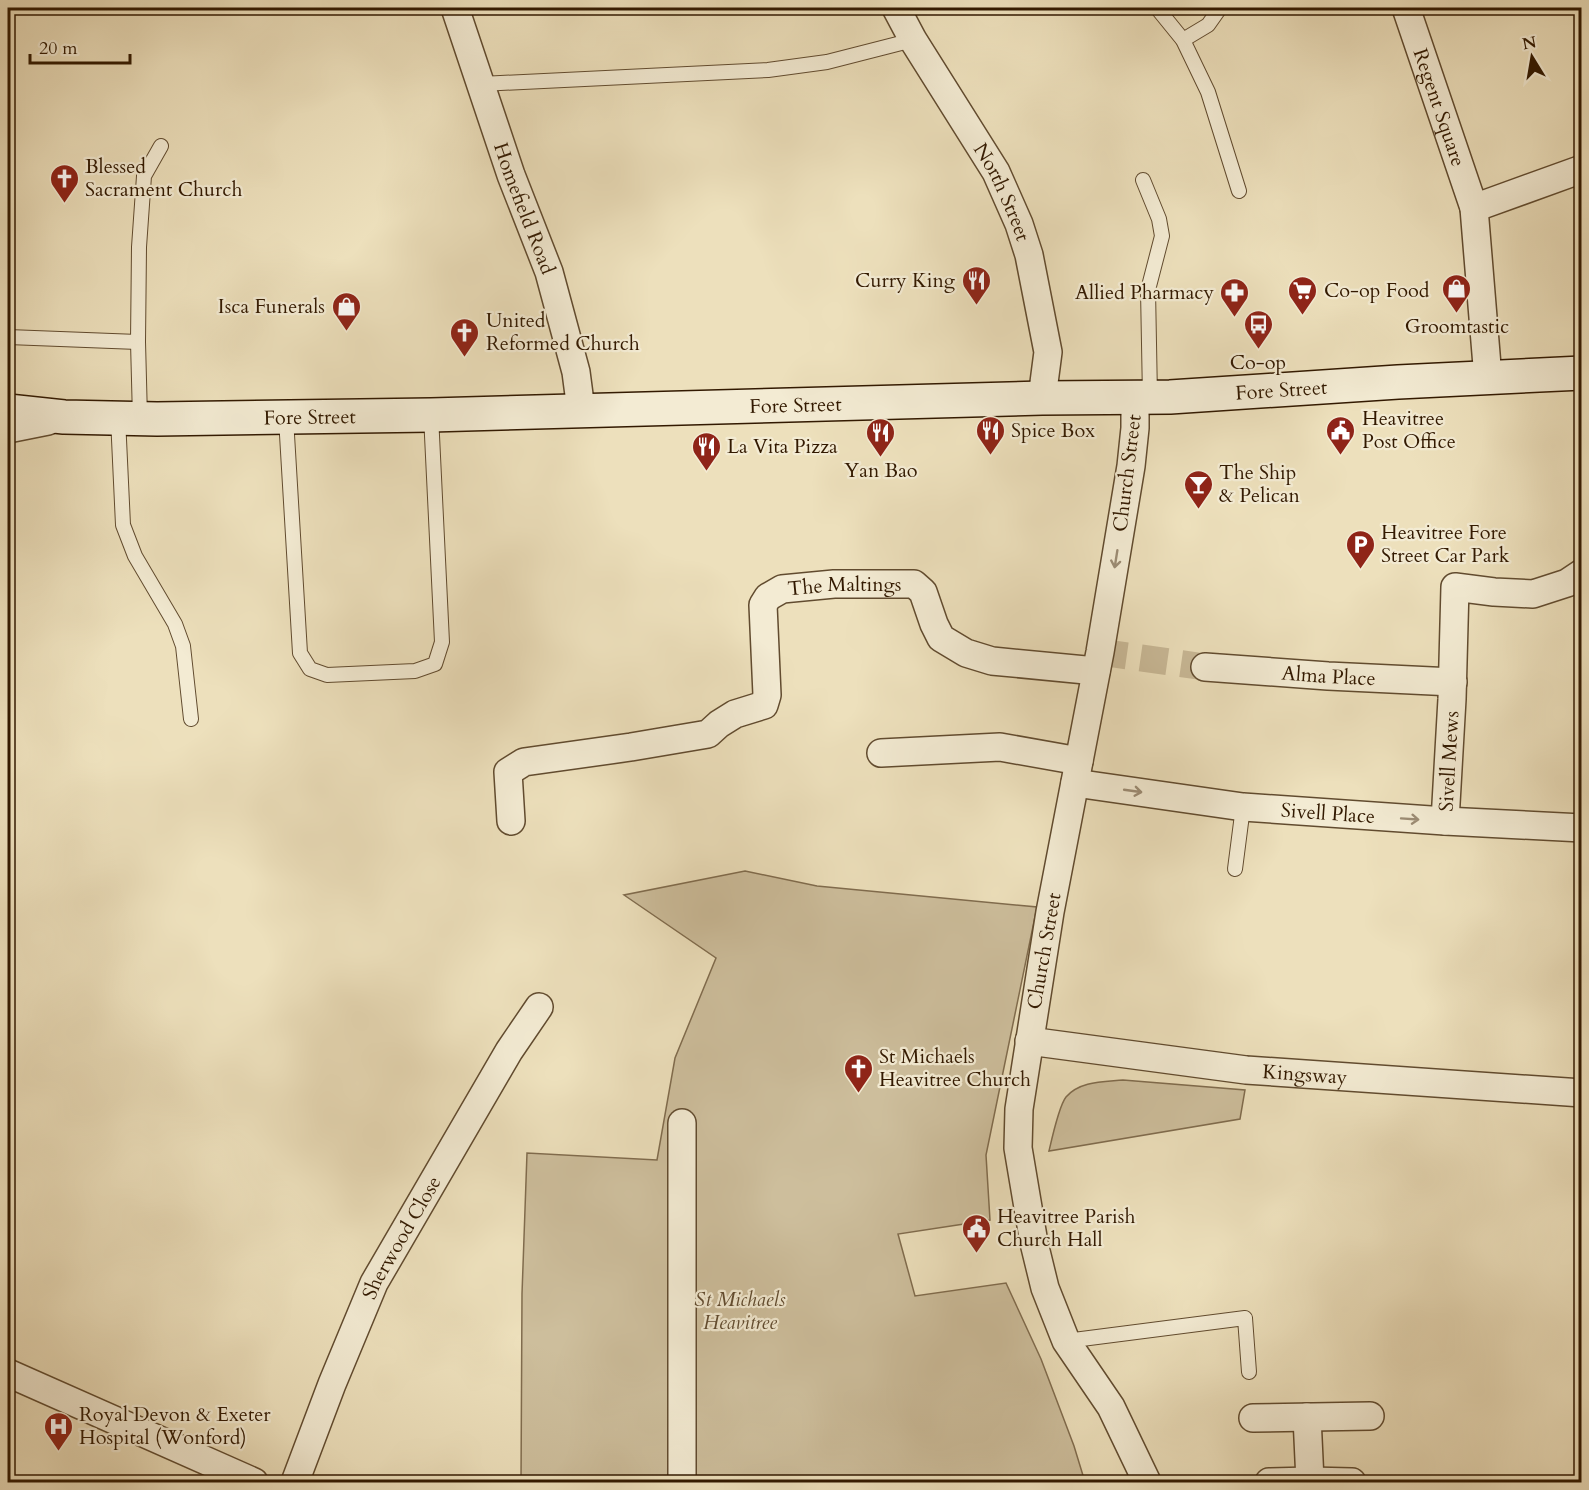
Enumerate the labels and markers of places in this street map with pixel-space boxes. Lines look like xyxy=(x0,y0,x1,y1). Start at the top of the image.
place label: Blessed Sacrament Church xyxy=(85,153,242,203)
church icon: Blessed Sacrament Church xyxy=(48,162,80,204)
restaurant icon: Curry King xyxy=(960,264,992,306)
place label: Curry King xyxy=(855,267,956,294)
shop icon: Groomtastic xyxy=(1441,272,1473,314)
supermarket icon: Co-op Food xyxy=(1287,274,1319,316)
pharmacy icon: Allied Pharmacy xyxy=(1219,276,1251,318)
place label: Co-op Food xyxy=(1324,277,1430,304)
place label: Allied Pharmacy xyxy=(1075,279,1214,306)
shop icon: Isca Funerals xyxy=(330,290,362,332)
place label: Isca Funerals xyxy=(218,293,325,320)
place label: United Reformed Church xyxy=(486,307,640,357)
bus stop icon: Co-op xyxy=(1242,308,1274,350)
place label: Groomtastic xyxy=(1405,313,1509,340)
church icon: United Reformed Church xyxy=(449,316,481,358)
place label: Co-op xyxy=(1230,349,1286,376)
place label: Heavitree Post Office xyxy=(1362,405,1456,455)
restaurant icon: Spice Box xyxy=(974,414,1006,456)
public building icon: Heavitree Post Office xyxy=(1325,414,1357,456)
restaurant icon: Yan Bao xyxy=(865,416,897,458)
place label: Spice Box xyxy=(1011,417,1095,444)
restaurant icon: La Vita Pizza xyxy=(690,430,722,472)
place label: La Vita Pizza xyxy=(727,433,838,460)
place label: Yan Bao xyxy=(844,457,918,484)
place label: The Ship & Pelican xyxy=(1219,459,1301,509)
bar icon: The Ship & Pelican xyxy=(1182,468,1214,510)
place label: Heavitree Fore Street Car Park xyxy=(1381,519,1510,569)
parking icon: Heavitree Fore Street Car Park xyxy=(1344,528,1376,570)
place label: St Michaels Heavitree Church xyxy=(879,1043,1031,1093)
church icon: St Michaels Heavitree Church xyxy=(842,1052,874,1094)
place label: Heavitree Parish Church Hall xyxy=(997,1203,1135,1253)
public building icon: Heavitree Parish Church Hall xyxy=(960,1212,992,1254)
place label: Royal Devon & Exeter Hospital (Wonford) xyxy=(79,1401,271,1451)
hospital icon: Royal Devon & Exeter Hospital (Wonford) xyxy=(42,1410,74,1452)

